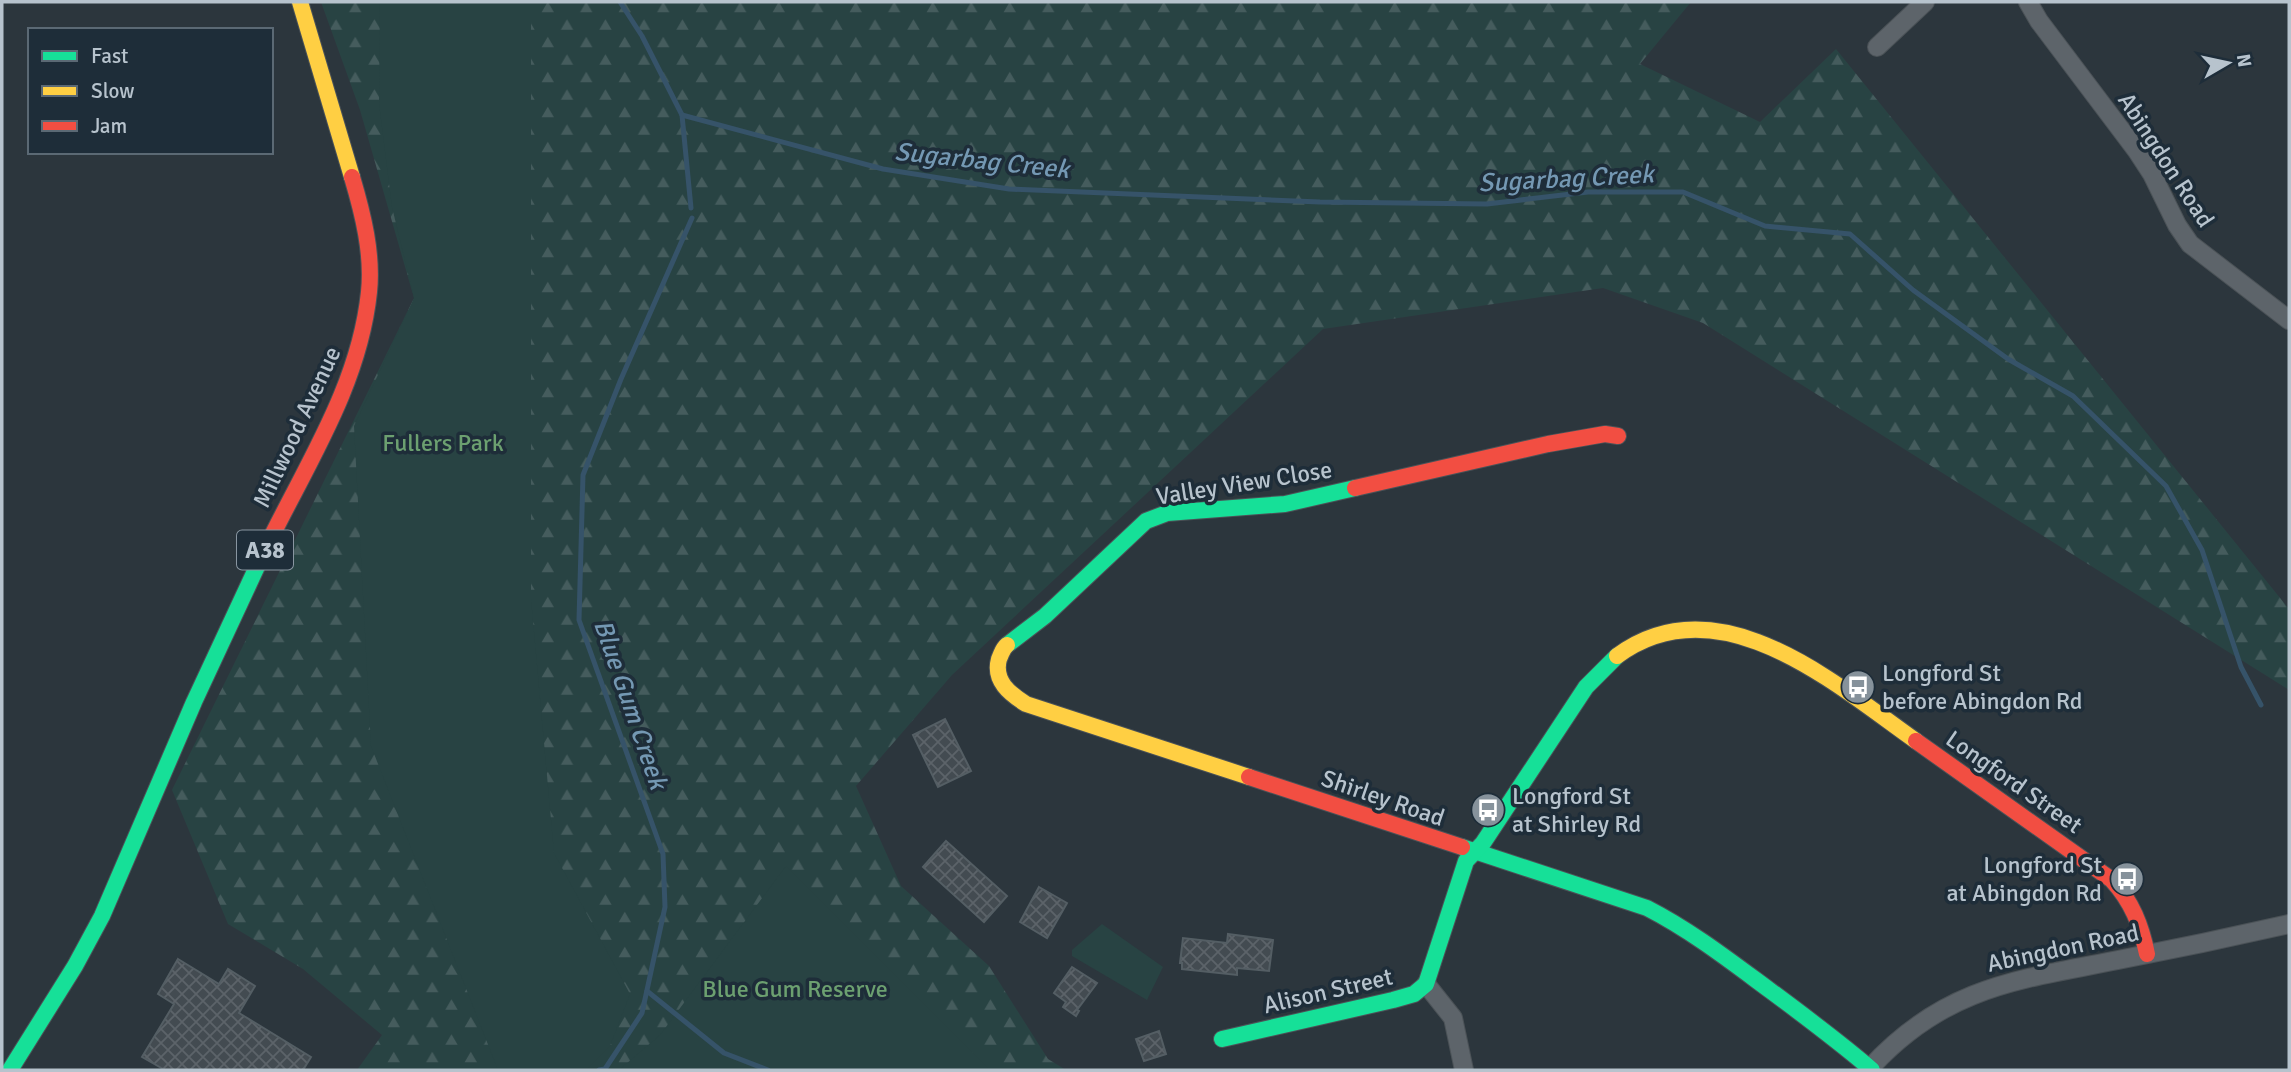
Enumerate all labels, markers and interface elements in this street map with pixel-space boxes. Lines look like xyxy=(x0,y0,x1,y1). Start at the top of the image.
legend xyxy=(28,28,273,154)
north arrow xyxy=(2193,28,2263,98)
text: Fast xyxy=(91,43,128,69)
text: N xyxy=(2231,52,2257,69)
text: Slow xyxy=(91,78,135,104)
street label: Abingdon Road xyxy=(2111,87,2221,233)
text: Jam xyxy=(91,113,127,139)
water label: Sugarbag Creek xyxy=(893,136,1073,186)
water label: Sugarbag Creek xyxy=(1478,158,1656,200)
street label: Millwood Avenue xyxy=(247,342,347,512)
park label: Fullers Park xyxy=(382,428,504,458)
street label: Valley View Close xyxy=(1154,454,1334,512)
road number: A38 xyxy=(237,530,293,570)
water label: Blue Gum Creek xyxy=(586,615,675,795)
place label: Longford St before Abingdon Rd xyxy=(1882,658,2083,716)
bus stop icon: Longford St before Abingdon Rd xyxy=(1839,668,1877,706)
street label: Longford Street xyxy=(1940,724,2088,840)
street label: Shirley Road xyxy=(1318,763,1448,833)
place label: Longford St at Shirley Rd xyxy=(1512,781,1641,839)
bus stop icon: Longford St at Shirley Rd xyxy=(1469,791,1507,829)
place label: Longford St at Abingdon Rd xyxy=(1946,850,2102,908)
bus stop icon: Longford St at Abingdon Rd xyxy=(2108,860,2146,898)
street label: Abingdon Road xyxy=(1984,917,2142,979)
street label: Alison Street xyxy=(1260,962,1396,1020)
park label: Blue Gum Reserve xyxy=(702,974,888,1004)

